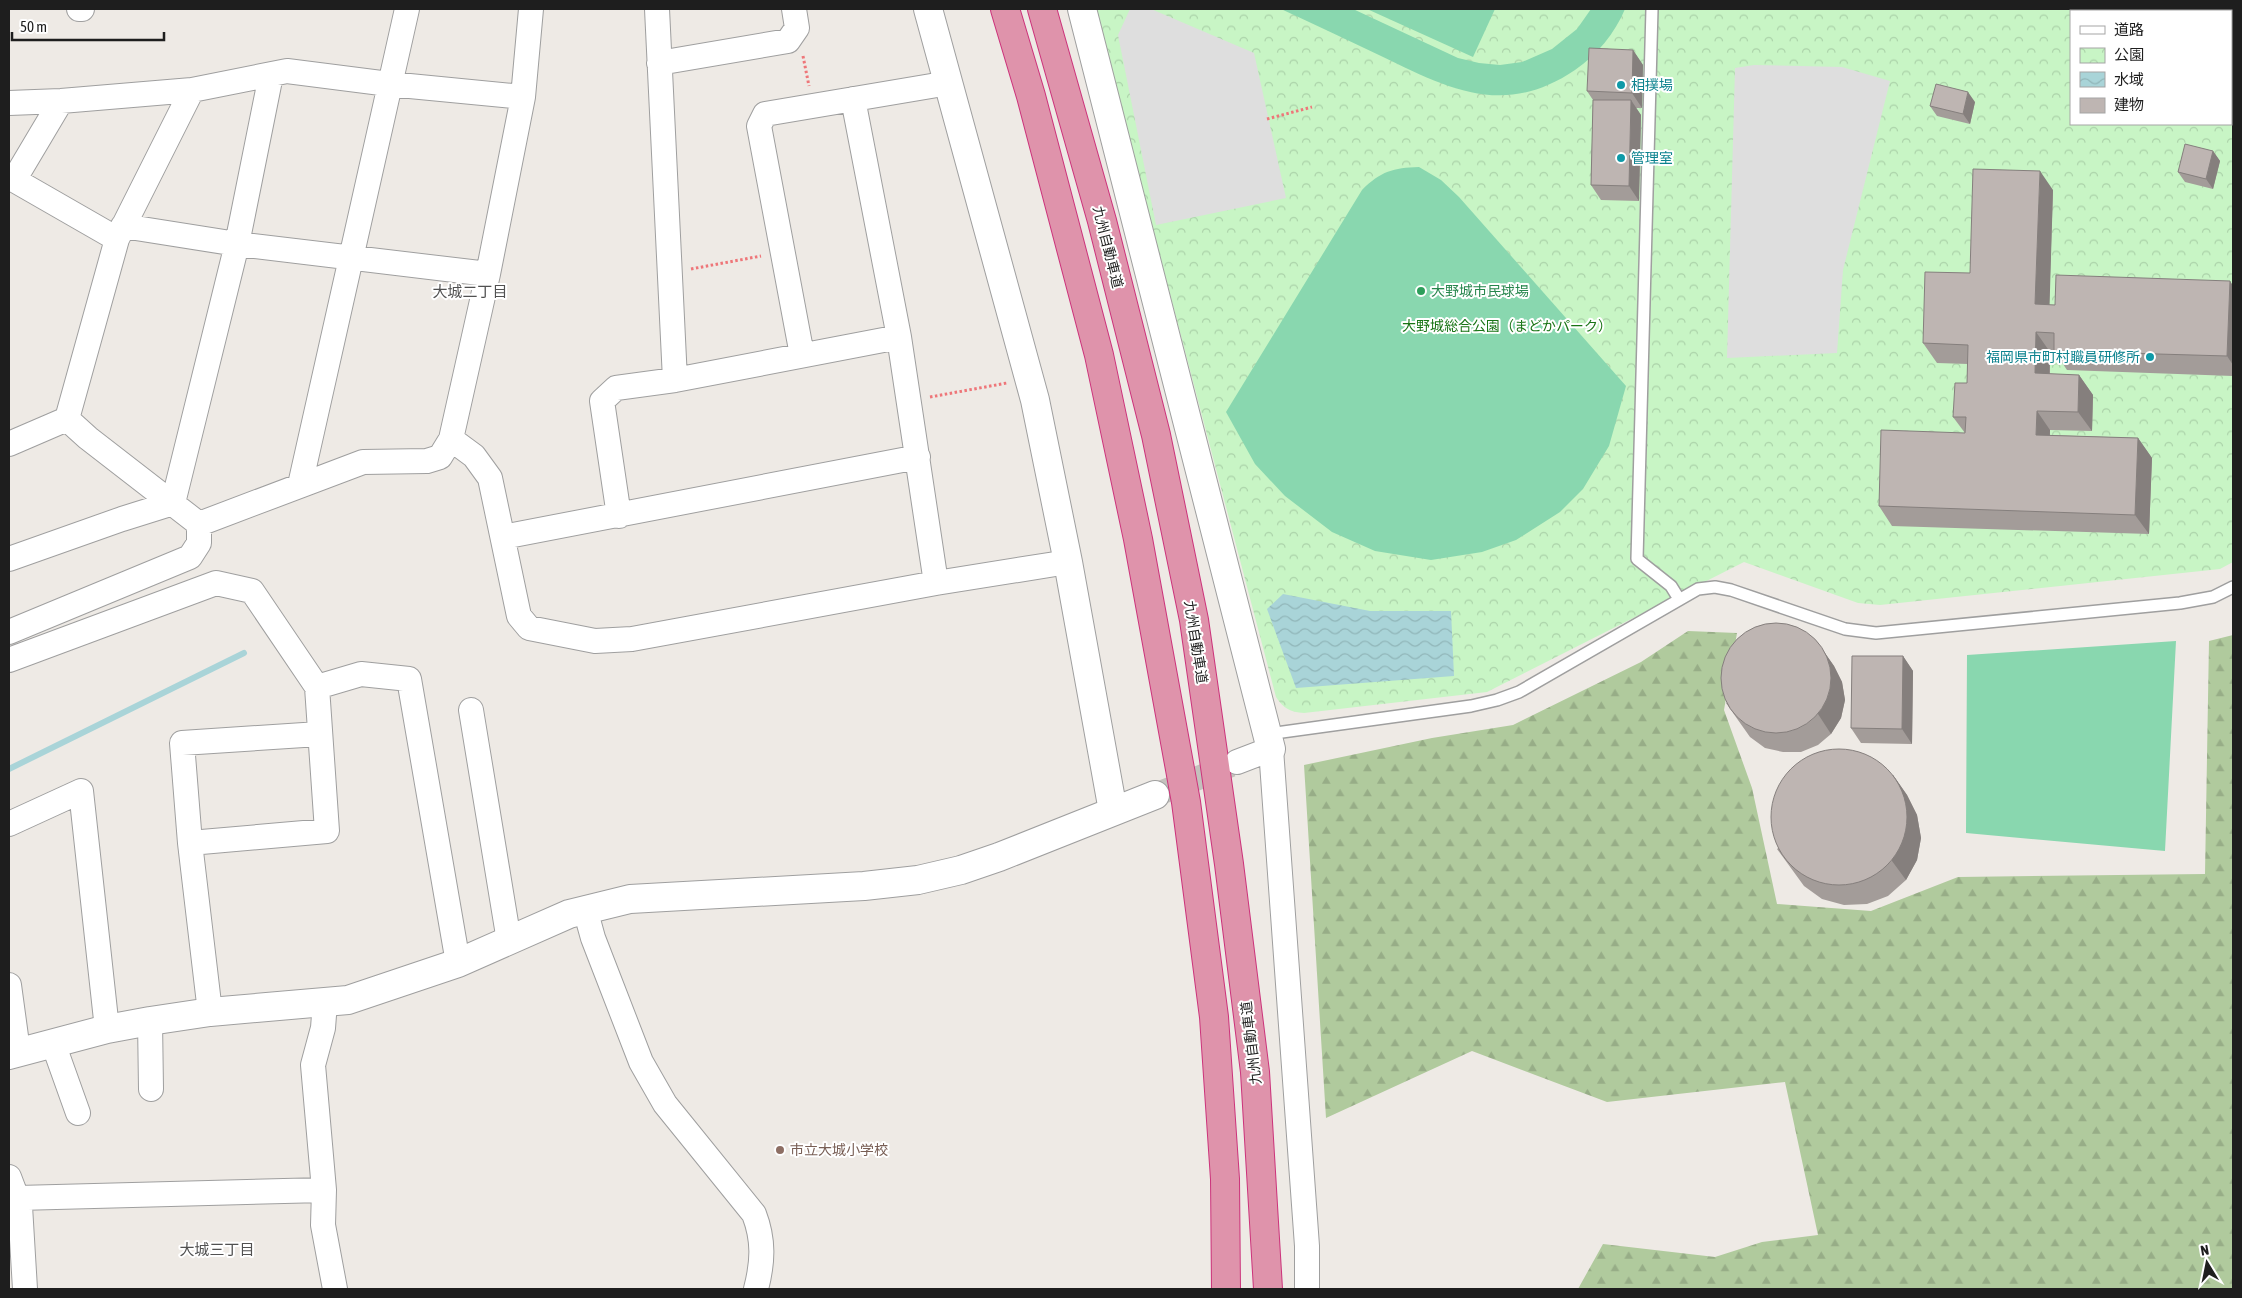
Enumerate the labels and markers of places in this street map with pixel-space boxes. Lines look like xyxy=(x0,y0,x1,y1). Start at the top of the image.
place label: 相撲場 xyxy=(1631,77,1673,93)
marker: 相撲場 xyxy=(1615,79,1627,91)
place label: 管理室 xyxy=(1631,150,1673,166)
marker: 管理室 xyxy=(1615,152,1627,164)
place label: 大野城市民球場 xyxy=(1431,283,1529,299)
marker: 大野城市民球場 xyxy=(1415,285,1427,297)
place label: 福岡県市町村職員研修所 xyxy=(1986,349,2140,365)
marker: 福岡県市町村職員研修所 xyxy=(2144,351,2156,363)
place label: 市立大城小学校 xyxy=(790,1142,888,1158)
marker: 市立大城小学校 xyxy=(774,1144,786,1156)

